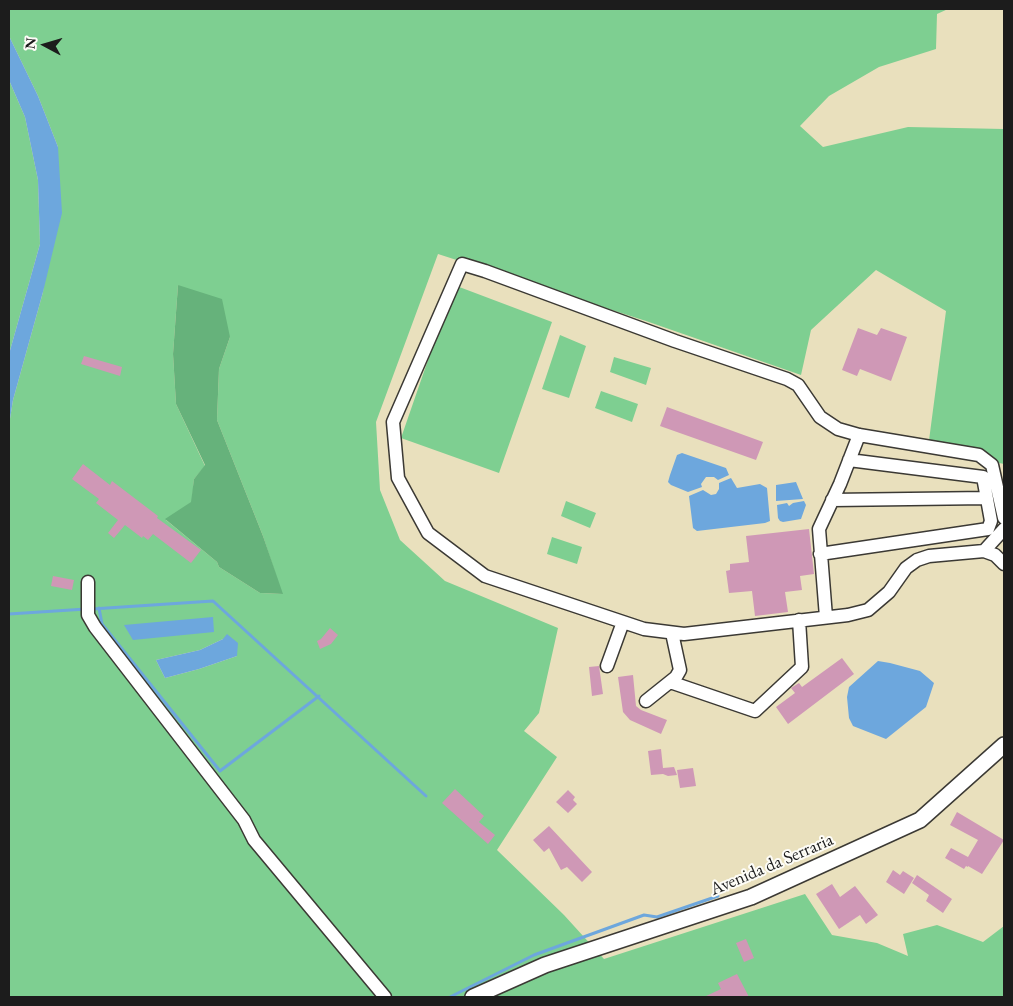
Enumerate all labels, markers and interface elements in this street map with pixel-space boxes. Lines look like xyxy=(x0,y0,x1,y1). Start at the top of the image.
north arrow xyxy=(20,20,70,70)
text: N xyxy=(21,37,40,50)
street label: Avenida da Serraria xyxy=(707,829,837,901)

